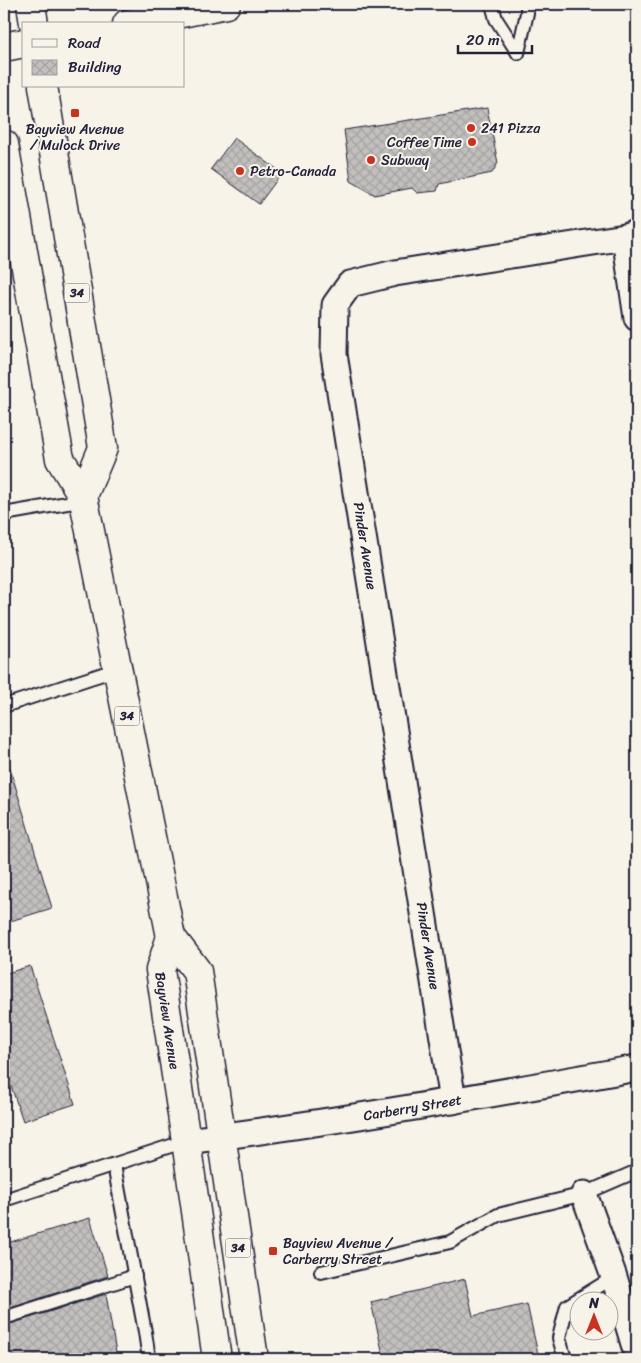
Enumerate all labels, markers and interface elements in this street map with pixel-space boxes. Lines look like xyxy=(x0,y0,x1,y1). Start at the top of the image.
legend xyxy=(22,22,185,88)
scale bar xyxy=(458,22,532,54)
text: 20 m xyxy=(466,27,500,53)
text: Road xyxy=(68,30,101,56)
text: Building xyxy=(68,54,122,80)
marker: Bayview Avenue / Mulock Drive xyxy=(69,107,81,119)
place label: 241 Pizza xyxy=(481,116,541,141)
place label: Bayview Avenue / Mulock Drive xyxy=(26,117,124,158)
marker: 241 Pizza xyxy=(465,122,477,134)
place label: Coffee Time xyxy=(387,130,462,155)
marker: Coffee Time xyxy=(466,136,478,148)
place label: Subway xyxy=(381,148,430,173)
marker: Subway xyxy=(365,154,377,166)
place label: Petro-Canada xyxy=(250,159,337,184)
marker: Petro-Canada xyxy=(234,165,246,177)
road number: 34 xyxy=(64,284,90,302)
street label: Pinder Avenue xyxy=(346,500,384,592)
road number: 34 xyxy=(114,706,140,726)
street label: Pinder Avenue xyxy=(409,900,447,992)
street label: Bayview Avenue xyxy=(148,970,187,1071)
street label: Carberry Street xyxy=(362,1087,464,1128)
place label: Bayview Avenue / Carberry Street xyxy=(283,1231,394,1272)
road number: 34 xyxy=(226,1238,250,1258)
marker: Bayview Avenue / Carberry Street xyxy=(267,1245,279,1257)
north arrow xyxy=(568,1290,618,1340)
text: N xyxy=(588,1291,599,1316)

